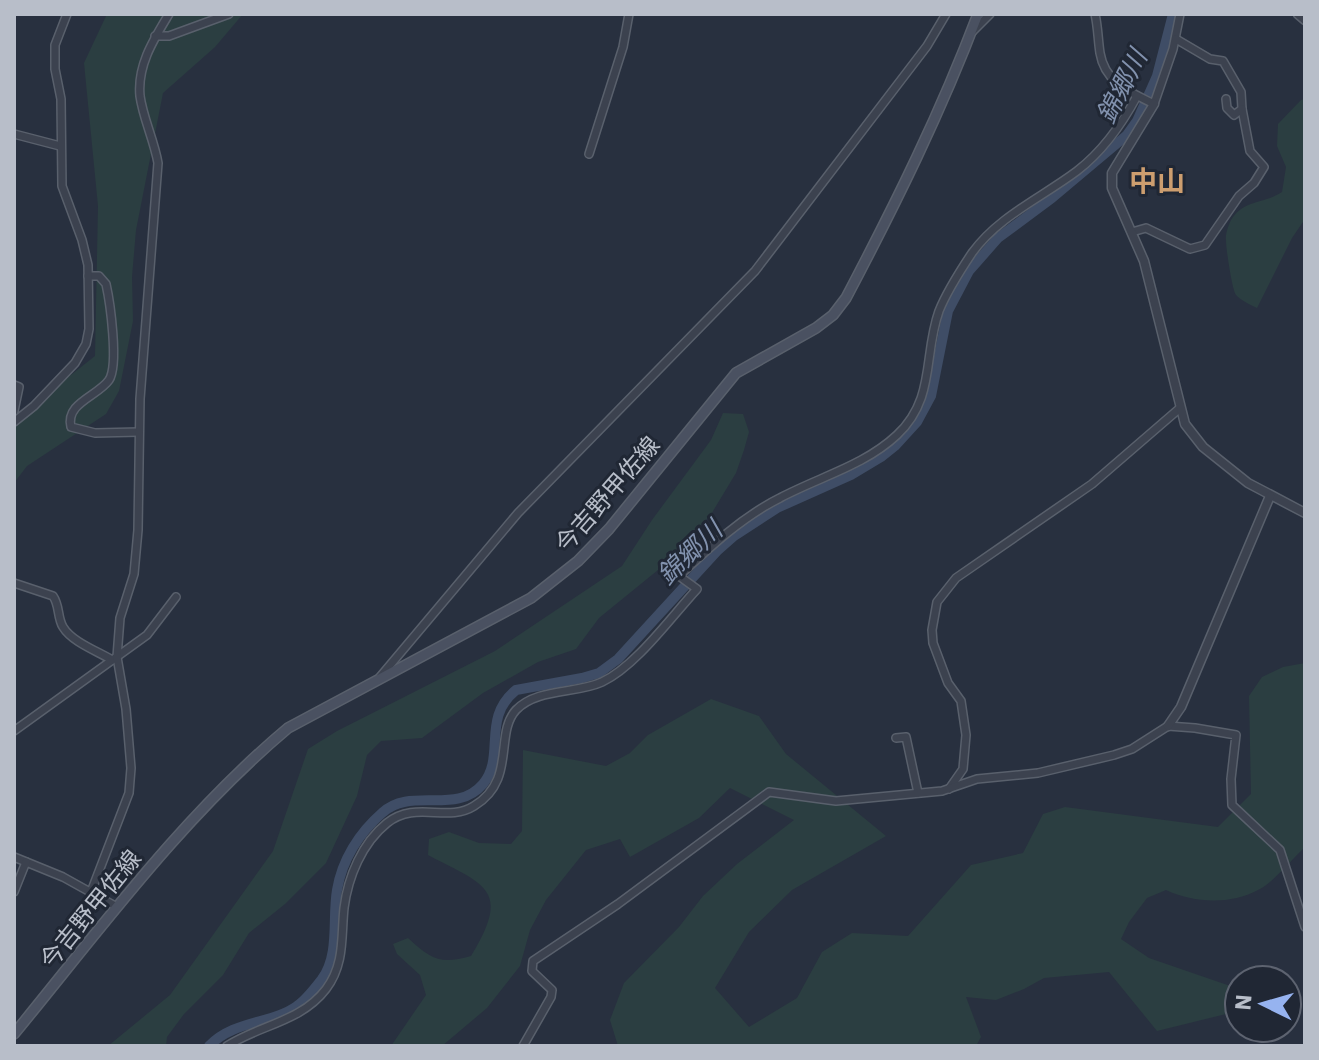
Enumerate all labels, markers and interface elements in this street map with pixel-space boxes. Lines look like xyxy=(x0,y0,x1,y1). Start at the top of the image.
water label: 錦郷川 xyxy=(1088,41,1155,128)
district label: 中山 xyxy=(1129,162,1185,199)
street label: 今吉野甲佐線 xyxy=(548,429,666,559)
water label: 錦郷川 xyxy=(649,511,731,591)
street label: 今吉野甲佐線 xyxy=(32,843,148,975)
north arrow xyxy=(1223,964,1303,1044)
text: N xyxy=(1227,993,1258,1011)

